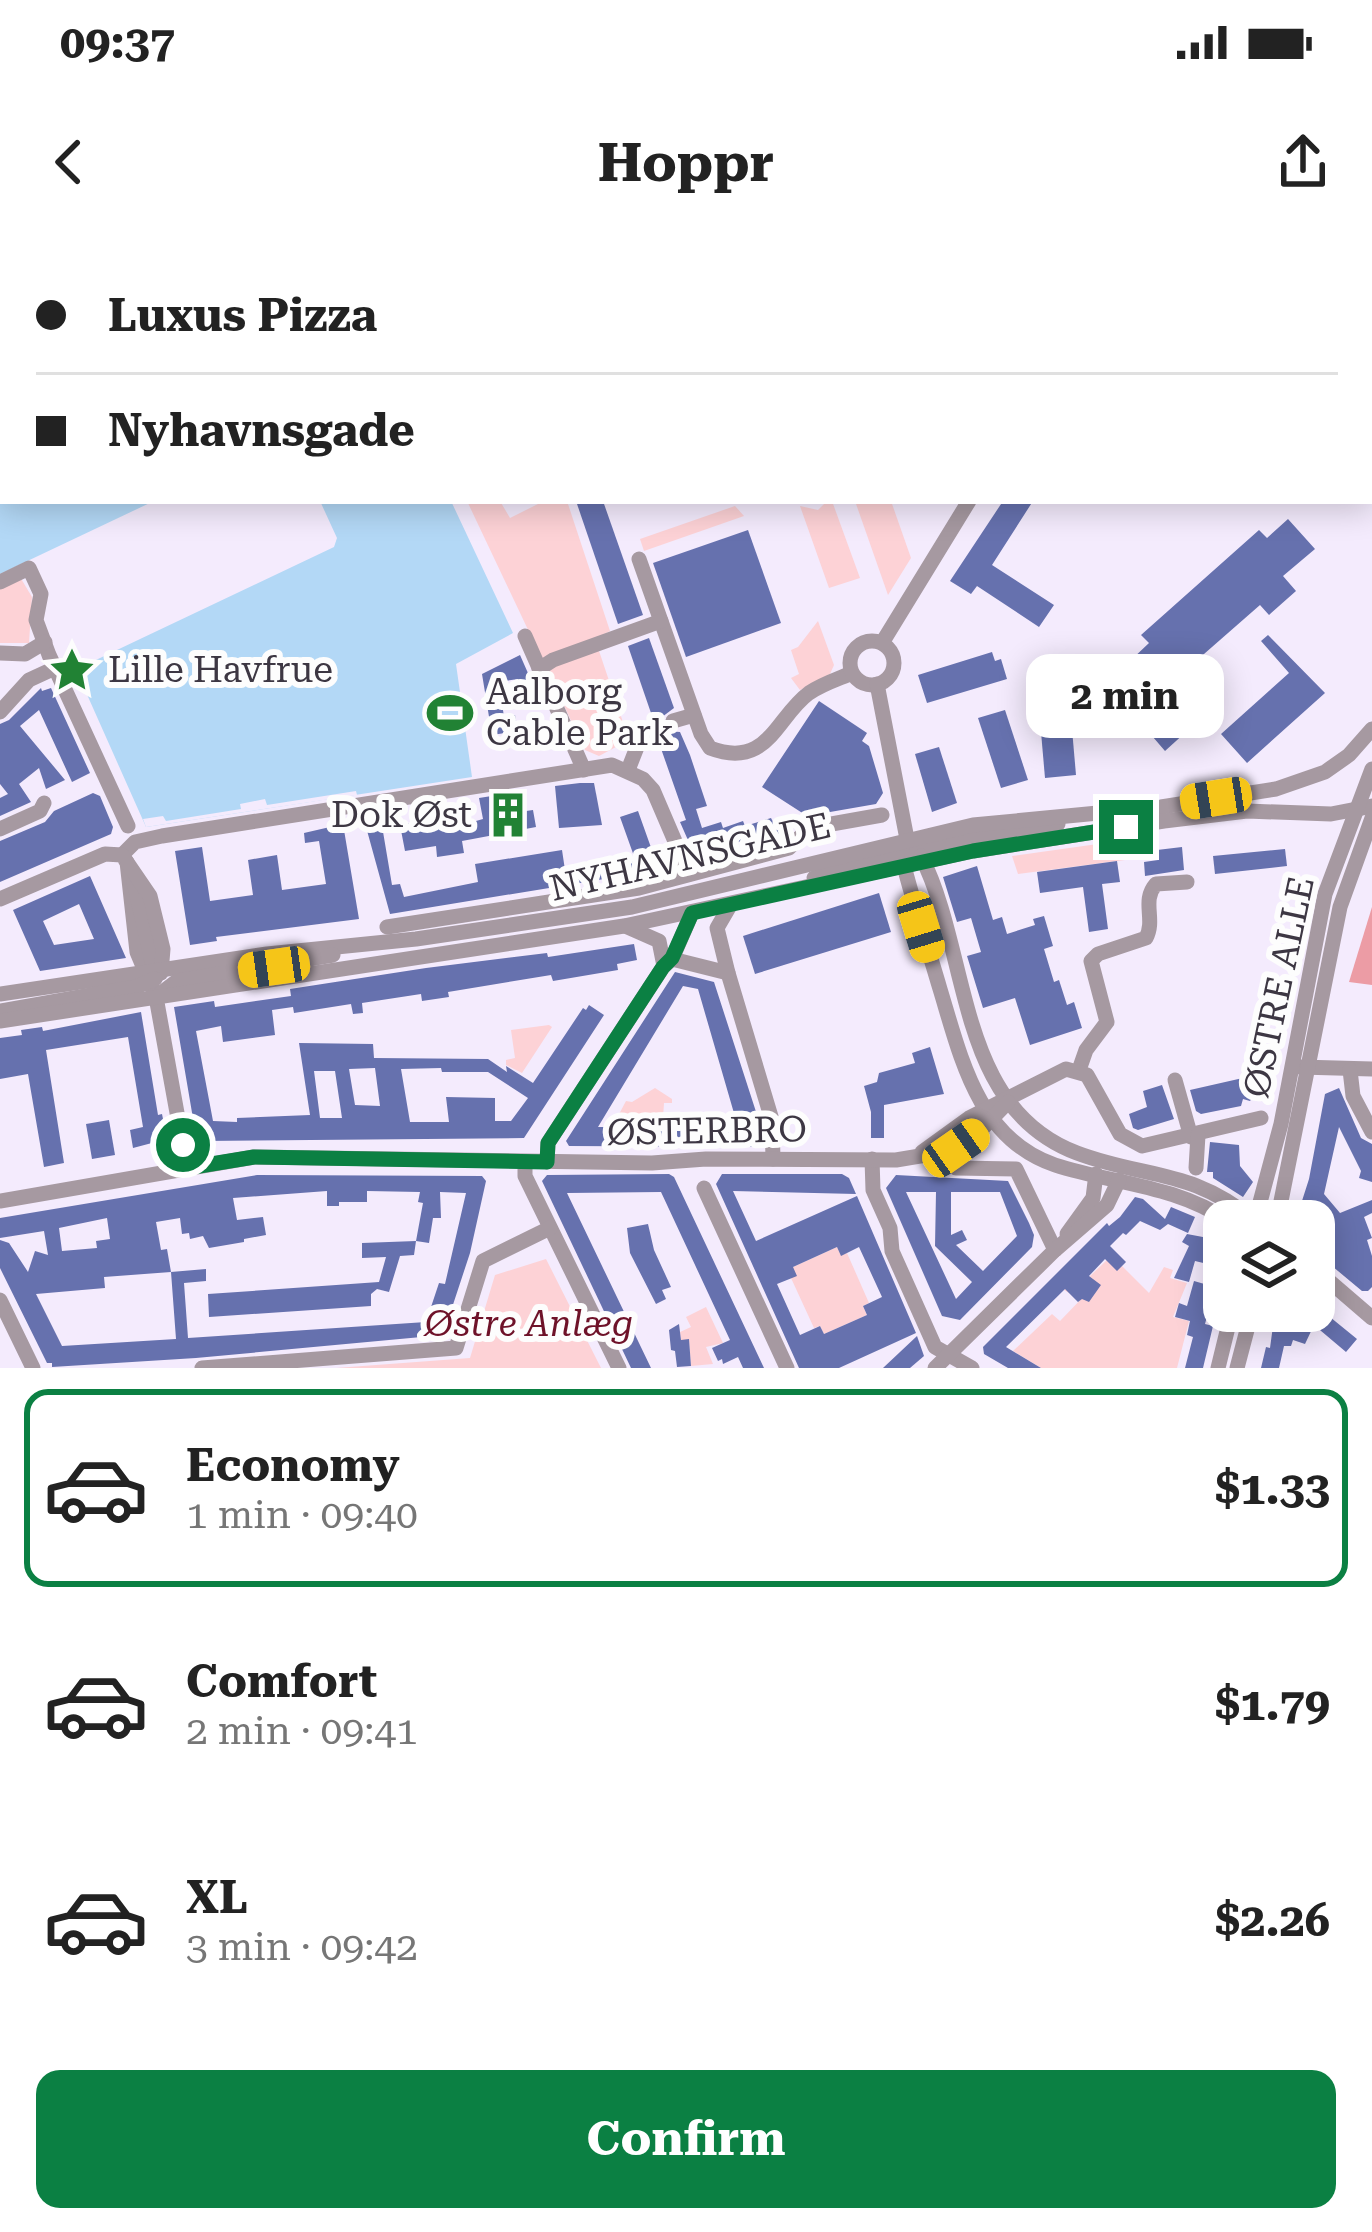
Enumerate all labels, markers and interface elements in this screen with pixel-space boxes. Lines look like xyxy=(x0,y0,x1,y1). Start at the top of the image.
text: 09:37 xyxy=(60,16,175,69)
icon: back xyxy=(36,129,102,195)
icon: share xyxy=(1270,129,1336,195)
text: Hoppr xyxy=(598,131,774,194)
text: Luxus Pizza xyxy=(108,289,377,342)
text: Nyhavnsgade xyxy=(108,404,415,457)
place icon: Lille Havfrue xyxy=(47,645,97,695)
place label: Lille Havfrue xyxy=(108,649,333,691)
callout: 2 min xyxy=(1027,653,1225,737)
place label: Aalborg Cable Park xyxy=(486,671,674,754)
text: 2 min xyxy=(1071,673,1179,719)
sports icon: Aalborg Cable Park xyxy=(425,688,475,738)
car xyxy=(1178,775,1254,821)
building icon: Dok Øst xyxy=(483,790,533,840)
place label: Dok Øst xyxy=(331,794,472,836)
route end xyxy=(1099,800,1153,854)
street label: NYHAVNSGADE xyxy=(546,804,834,910)
street label: ØSTRE ALLE xyxy=(1235,873,1323,1101)
car xyxy=(893,887,949,967)
car xyxy=(236,944,312,990)
street label: ØSTERBRO xyxy=(607,1108,807,1154)
car xyxy=(916,1113,996,1183)
route start xyxy=(156,1118,210,1172)
map controls xyxy=(1203,1200,1335,1332)
button: layers xyxy=(1203,1200,1335,1332)
park label: Østre Anlæg xyxy=(422,1303,633,1345)
icon: car xyxy=(42,1434,150,1542)
text: Economy xyxy=(186,1439,400,1492)
text: $1.33 xyxy=(1215,1462,1330,1515)
text: 1 min · 09:40 xyxy=(186,1492,418,1538)
icon: car xyxy=(42,1650,150,1758)
text: Comfort xyxy=(186,1655,377,1708)
text: $1.79 xyxy=(1215,1678,1330,1731)
text: 2 min · 09:41 xyxy=(186,1708,418,1754)
icon: car xyxy=(42,1866,150,1974)
text: XL xyxy=(186,1871,248,1924)
text: $2.26 xyxy=(1215,1894,1330,1947)
text: 3 min · 09:42 xyxy=(186,1924,418,1970)
button: Confirm xyxy=(36,2070,1336,2208)

